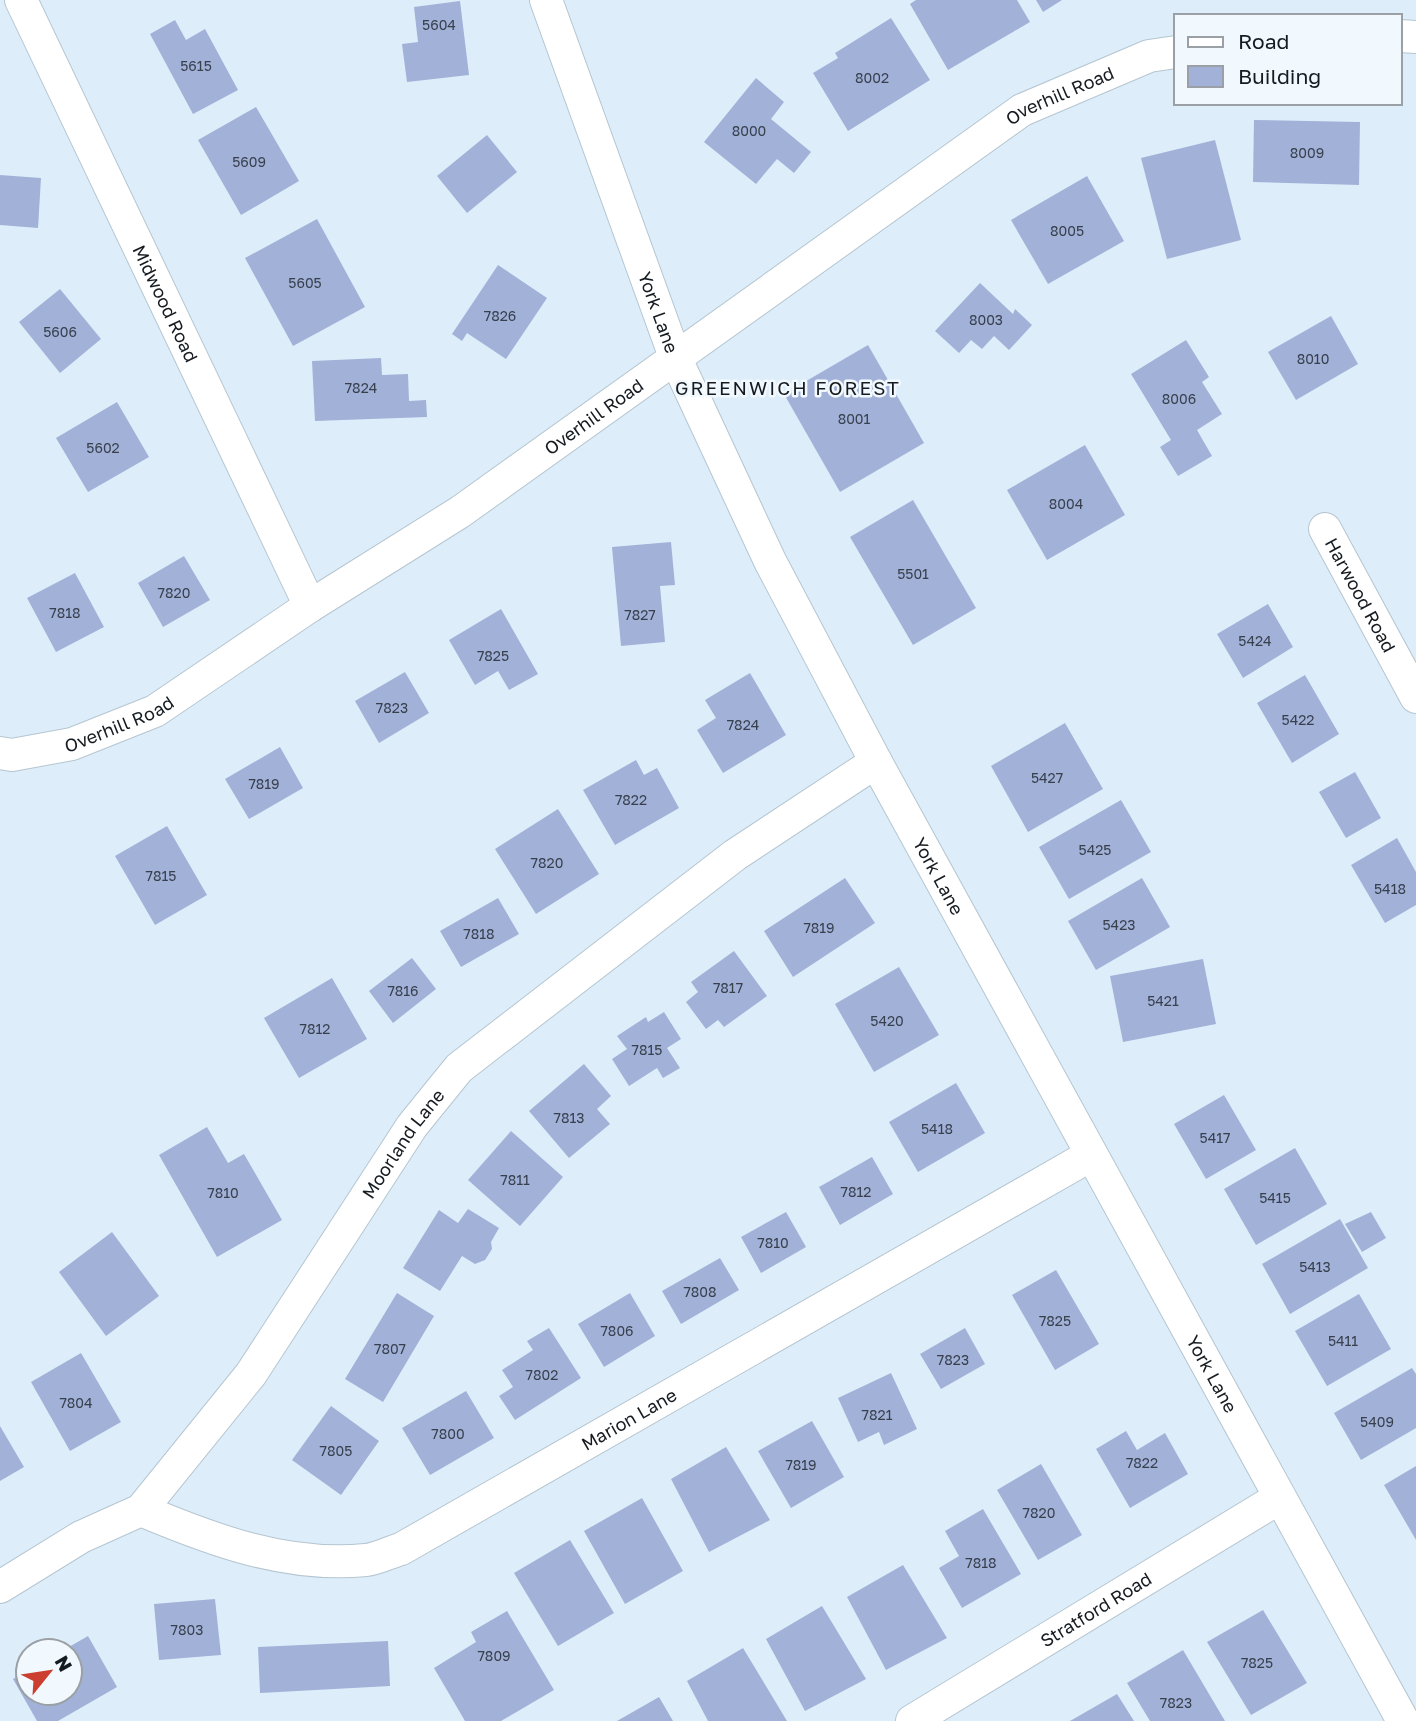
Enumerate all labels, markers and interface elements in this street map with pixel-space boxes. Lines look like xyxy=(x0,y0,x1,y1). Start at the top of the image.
legend xyxy=(1174,14,1402,105)
house number: 5604 xyxy=(422,16,456,33)
text: Road xyxy=(1238,28,1289,54)
house number: 5615 xyxy=(180,57,212,74)
street label: Overhill Road xyxy=(1001,61,1117,129)
text: Building xyxy=(1238,63,1321,89)
house number: 8002 xyxy=(855,69,889,86)
house number: 8000 xyxy=(732,122,766,139)
house number: 8009 xyxy=(1290,144,1324,161)
house number: 5609 xyxy=(232,153,266,170)
house number: 8005 xyxy=(1050,222,1084,239)
street label: Midwood Road xyxy=(128,241,203,365)
street label: York Lane xyxy=(634,269,684,356)
house number: 5605 xyxy=(288,274,322,291)
house number: 7826 xyxy=(484,307,516,324)
house number: 8003 xyxy=(969,311,1003,328)
house number: 5606 xyxy=(43,323,77,340)
house number: 8010 xyxy=(1297,350,1329,367)
street label: Overhill Road xyxy=(540,374,647,459)
district label: GREENWICH FOREST xyxy=(675,376,901,399)
house number: 7824 xyxy=(345,379,377,396)
house number: 8006 xyxy=(1162,390,1196,407)
house number: 8001 xyxy=(838,410,871,427)
house number: 5602 xyxy=(86,439,120,456)
house number: 8004 xyxy=(1049,495,1083,512)
street label: Harwood Road xyxy=(1321,534,1401,656)
house number: 5501 xyxy=(897,565,929,582)
house number: 7820 xyxy=(158,584,190,601)
house number: 7818 xyxy=(49,604,81,621)
house number: 7827 xyxy=(624,606,656,623)
house number: 5424 xyxy=(1238,632,1272,649)
house number: 7825 xyxy=(477,647,509,664)
street label: Overhill Road xyxy=(63,691,178,756)
house number: 7823 xyxy=(376,699,408,716)
house number: 5422 xyxy=(1282,711,1314,728)
house number: 7824 xyxy=(727,716,759,733)
house number: 5427 xyxy=(1031,769,1063,786)
house number: 7819 xyxy=(248,775,280,792)
house number: 7822 xyxy=(615,791,647,808)
street label: York Lane xyxy=(909,834,969,918)
house number: 5425 xyxy=(1079,841,1111,858)
house number: 7820 xyxy=(531,854,563,871)
house number: 7815 xyxy=(146,867,176,884)
house number: 5418 xyxy=(1374,880,1406,897)
house number: 5423 xyxy=(1103,916,1135,933)
house number: 7819 xyxy=(803,919,835,936)
house number: 7818 xyxy=(463,925,495,942)
house number: 7817 xyxy=(713,979,743,996)
house number: 7816 xyxy=(387,982,419,999)
house number: 5421 xyxy=(1147,992,1179,1009)
house number: 5420 xyxy=(870,1012,904,1029)
house number: 7812 xyxy=(300,1020,330,1037)
house number: 7815 xyxy=(632,1041,662,1058)
street label: Moorland Lane xyxy=(357,1084,449,1202)
house number: 7813 xyxy=(554,1109,584,1126)
house number: 5418 xyxy=(921,1120,953,1137)
house number: 5417 xyxy=(1200,1129,1230,1146)
house number: 7811 xyxy=(500,1171,530,1188)
house number: 7812 xyxy=(841,1183,871,1200)
house number: 7810 xyxy=(207,1184,239,1201)
house number: 5415 xyxy=(1259,1189,1291,1206)
house number: 7810 xyxy=(757,1234,789,1251)
house number: 5413 xyxy=(1299,1258,1331,1275)
house number: 7808 xyxy=(683,1283,717,1300)
house number: 7825 xyxy=(1039,1312,1071,1329)
house number: 7806 xyxy=(600,1322,634,1339)
street label: York Lane xyxy=(1182,1331,1242,1416)
house number: 5411 xyxy=(1328,1332,1358,1349)
house number: 7807 xyxy=(374,1340,406,1357)
house number: 7823 xyxy=(937,1351,969,1368)
house number: 7802 xyxy=(526,1366,558,1383)
street label: Marion Lane xyxy=(577,1383,680,1455)
house number: 7804 xyxy=(59,1394,93,1411)
house number: 7821 xyxy=(862,1406,893,1423)
house number: 5409 xyxy=(1360,1413,1394,1430)
house number: 7800 xyxy=(431,1425,465,1442)
house number: 7805 xyxy=(320,1442,352,1459)
house number: 7822 xyxy=(1126,1454,1158,1471)
house number: 7819 xyxy=(785,1456,817,1473)
house number: 7820 xyxy=(1023,1504,1055,1521)
house number: 7818 xyxy=(965,1554,997,1571)
street label: Stratford Road xyxy=(1036,1567,1155,1652)
house number: 7803 xyxy=(171,1621,203,1638)
north arrow xyxy=(14,1637,84,1707)
house number: 7809 xyxy=(477,1647,511,1664)
text: N xyxy=(51,1651,78,1675)
house number: 7825 xyxy=(1241,1654,1273,1671)
house number: 7823 xyxy=(1160,1694,1192,1711)

